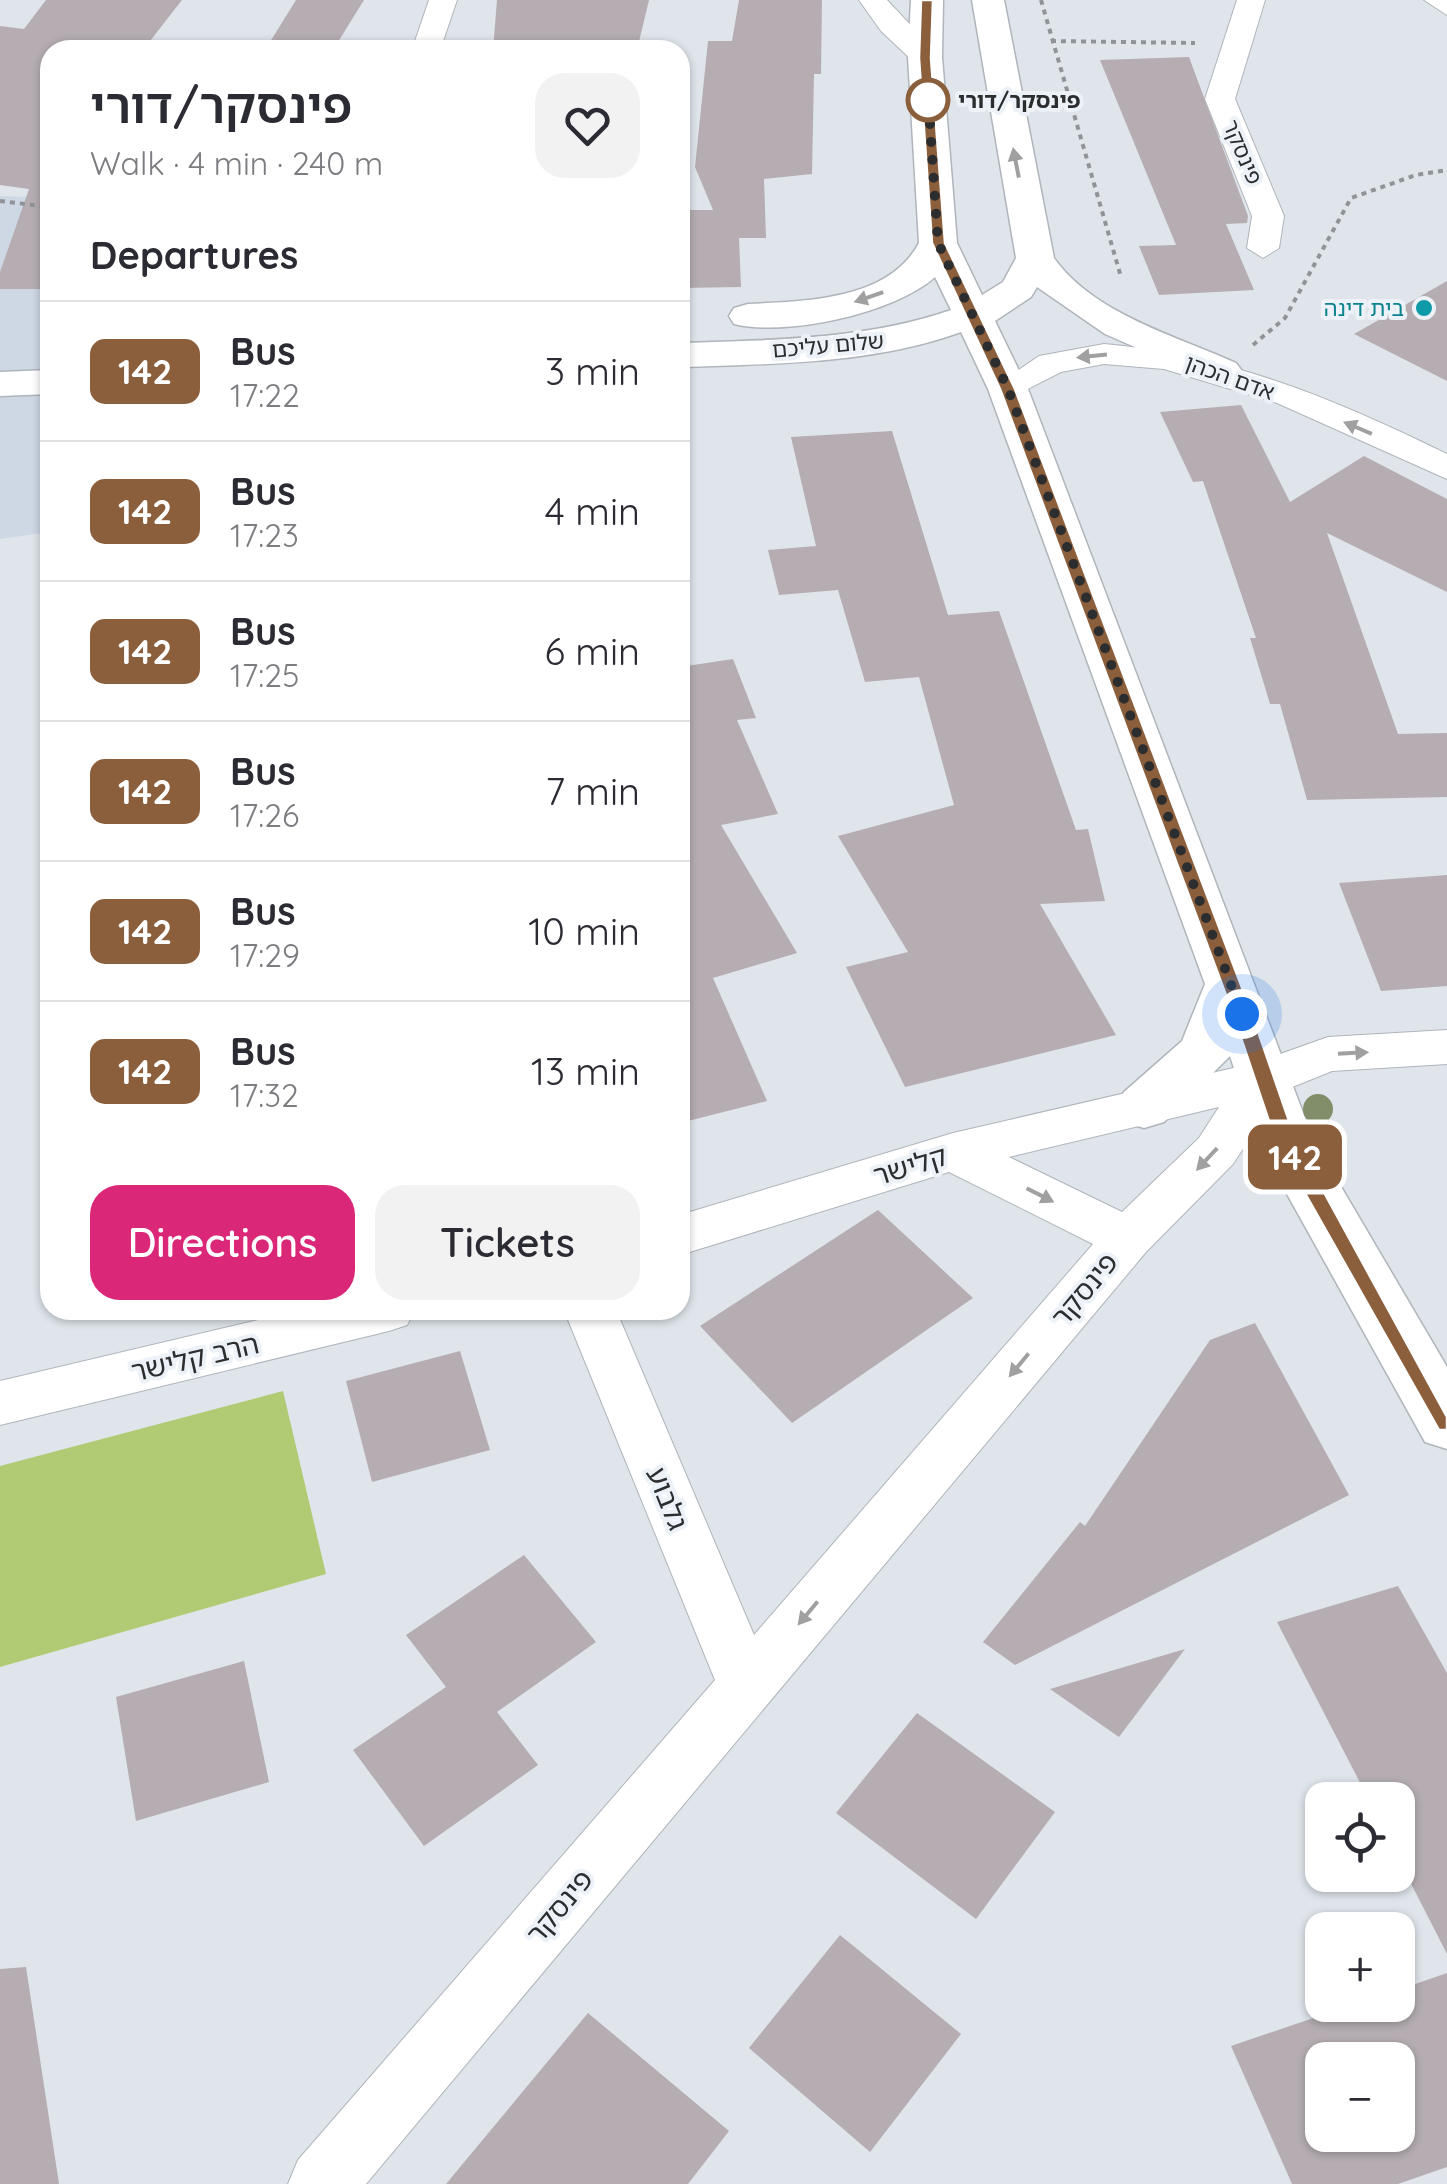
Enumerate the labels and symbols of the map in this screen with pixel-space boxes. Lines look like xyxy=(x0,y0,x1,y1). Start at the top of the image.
marker: פינסקר/דורי xyxy=(907,79,949,121)
place label: פינסקר/דורי xyxy=(958,86,1081,114)
street label: פינסקר xyxy=(1217,115,1269,189)
one-way arrow xyxy=(1008,147,1024,178)
one-way arrow xyxy=(853,291,883,306)
place label: בית דינה xyxy=(1324,294,1404,322)
marker: בית דינה xyxy=(1413,297,1435,319)
street label: שלום עליכם xyxy=(771,326,885,364)
one-way arrow xyxy=(1075,348,1107,364)
street label: אדם הכהן xyxy=(1182,348,1278,406)
one-way arrow xyxy=(1343,420,1373,436)
your location xyxy=(1217,989,1267,1039)
one-way arrow xyxy=(1337,1045,1369,1061)
line badge: 142 xyxy=(1238,1124,1352,1190)
street label: קלישר xyxy=(869,1137,951,1193)
one-way arrow xyxy=(1196,1146,1219,1170)
one-way arrow xyxy=(1026,1186,1055,1203)
street label: פינסקר xyxy=(1043,1245,1125,1333)
street label: הרב קלישר xyxy=(128,1325,262,1389)
one-way arrow xyxy=(1009,1353,1030,1378)
street label: גלבוע xyxy=(640,1462,696,1534)
one-way arrow xyxy=(798,1600,820,1625)
street label: פינסקר xyxy=(518,1862,600,1950)

